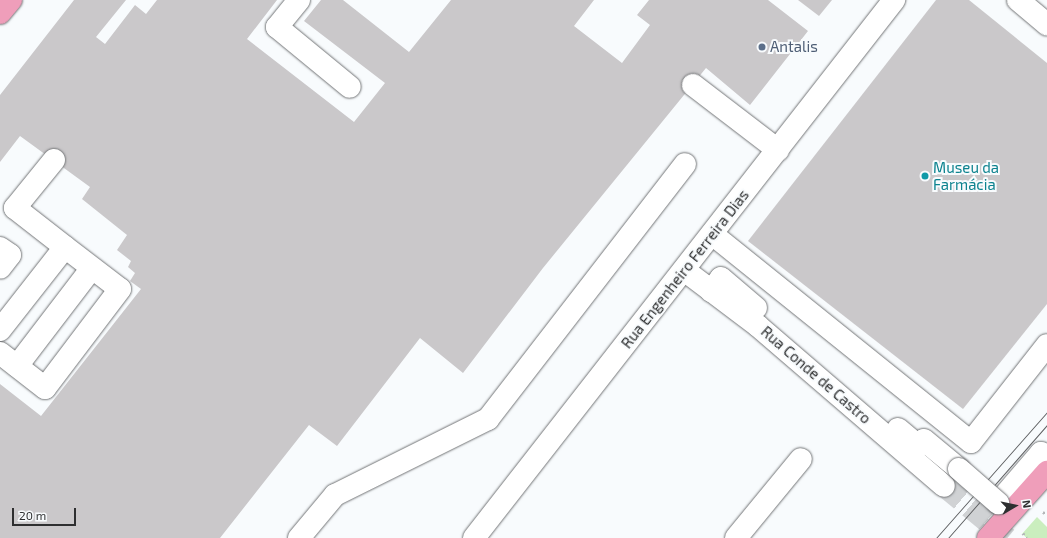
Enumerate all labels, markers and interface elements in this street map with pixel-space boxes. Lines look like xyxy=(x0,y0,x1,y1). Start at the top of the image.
place label: Antalis xyxy=(770,38,818,56)
marker: Antalis xyxy=(757,42,767,52)
place label: Museu da Farmácia xyxy=(933,158,999,193)
marker: Museu da Farmácia xyxy=(920,171,930,181)
street label: Rua Engenheiro Ferreira Dias xyxy=(617,186,753,352)
street label: Rua Conde de Castro xyxy=(757,322,875,428)
north arrow xyxy=(995,486,1035,526)
text: N xyxy=(1020,499,1034,509)
scale bar xyxy=(14,500,78,526)
text: 20 m xyxy=(19,508,46,522)

